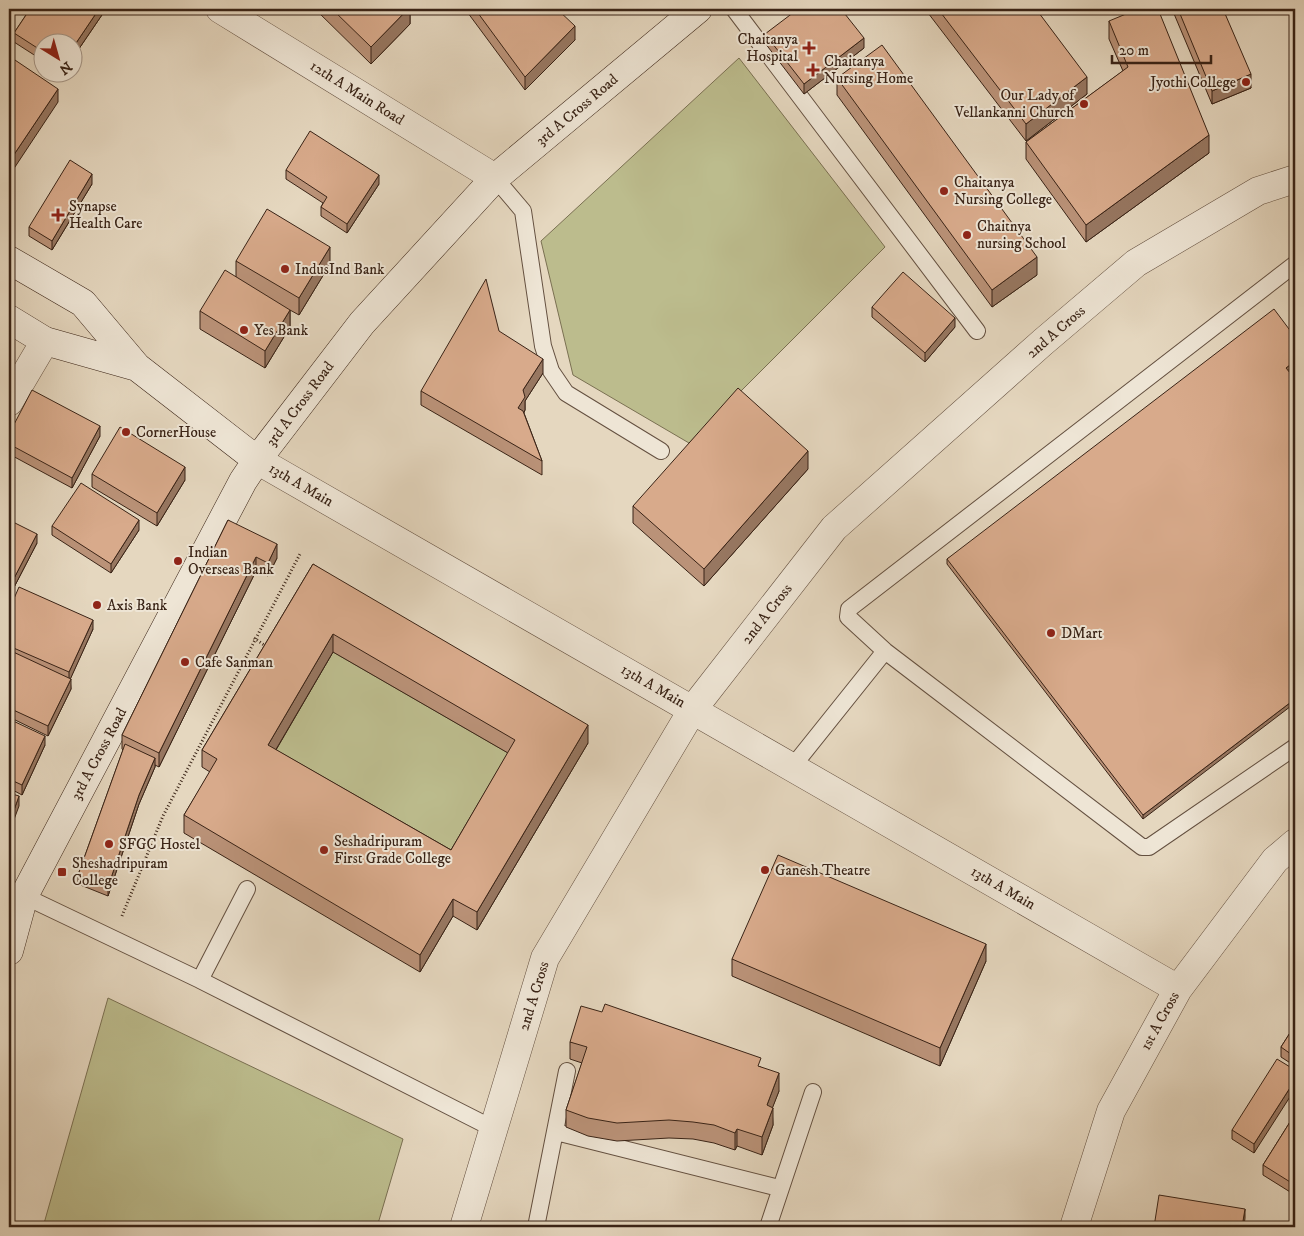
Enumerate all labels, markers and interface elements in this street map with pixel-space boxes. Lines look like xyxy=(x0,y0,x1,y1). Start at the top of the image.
place label: Chaitanya Hospital xyxy=(738,30,799,66)
north arrow xyxy=(32,32,82,82)
scale bar xyxy=(1112,32,1210,64)
marker: Chaitanya Hospital xyxy=(802,41,816,55)
text: 20 m xyxy=(1119,41,1149,60)
place label: Chaitanya Nursing Home xyxy=(824,52,913,88)
street label: 12th A Main Road xyxy=(306,56,408,130)
text: N xyxy=(55,57,75,79)
marker: Chaitanya Nursing Home xyxy=(806,63,820,77)
street label: 3rd A Cross Road xyxy=(532,70,622,150)
place label: Jyothi College xyxy=(1148,73,1236,92)
marker: Jyothi College xyxy=(1240,76,1252,88)
place label: Our Lady of Vellankanni Church xyxy=(953,86,1076,122)
marker: Our Lady of Vellankanni Church xyxy=(1078,98,1090,110)
place label: Chaitanya Nursing College xyxy=(954,173,1052,209)
marker: Chaitanya Nursing College xyxy=(938,185,950,197)
place label: Synapse Health Care xyxy=(69,197,142,233)
marker: Synapse Health Care xyxy=(51,208,65,222)
place label: Chaitnya nursing School xyxy=(977,217,1066,253)
marker: Chaitnya nursing School xyxy=(961,229,973,241)
place label: IndusInd Bank xyxy=(295,260,385,279)
marker: IndusInd Bank xyxy=(279,263,291,275)
street label: 2nd A Cross xyxy=(1023,301,1089,363)
place label: Yes Bank xyxy=(254,321,309,340)
marker: Yes Bank xyxy=(238,324,250,336)
street label: 3rd A Cross Road xyxy=(262,357,338,450)
place label: CornerHouse xyxy=(136,423,216,442)
marker: CornerHouse xyxy=(120,426,132,438)
street label: 13th A Main xyxy=(265,459,337,511)
place label: Indian Overseas Bank xyxy=(188,543,275,579)
marker: Indian Overseas Bank xyxy=(172,555,184,567)
street label: 2nd A Cross xyxy=(738,580,796,648)
place label: Axis Bank xyxy=(107,596,168,615)
marker: Axis Bank xyxy=(91,599,103,611)
place label: DMart xyxy=(1061,624,1103,643)
marker: DMart xyxy=(1045,627,1057,639)
place label: Cafe Sanman xyxy=(195,653,273,672)
marker: Cafe Sanman xyxy=(179,656,191,668)
street label: 13th A Main xyxy=(617,660,689,712)
street label: 3rd A Cross Road xyxy=(67,704,131,803)
place label: Seshadripuram First Grade College xyxy=(334,832,451,868)
place label: SFGC Hostel xyxy=(119,835,200,854)
marker: SFGC Hostel xyxy=(103,838,115,850)
marker: Seshadripuram First Grade College xyxy=(318,844,330,856)
place label: Sheshadripuram College xyxy=(72,854,168,890)
place label: Ganesh Theatre xyxy=(775,861,870,880)
street label: 13th A Main xyxy=(967,862,1039,914)
marker: Ganesh Theatre xyxy=(759,864,771,876)
marker: Sheshadripuram College xyxy=(56,866,68,878)
street label: 2nd A Cross xyxy=(514,959,554,1033)
street label: 1st A Cross xyxy=(1136,988,1184,1054)

